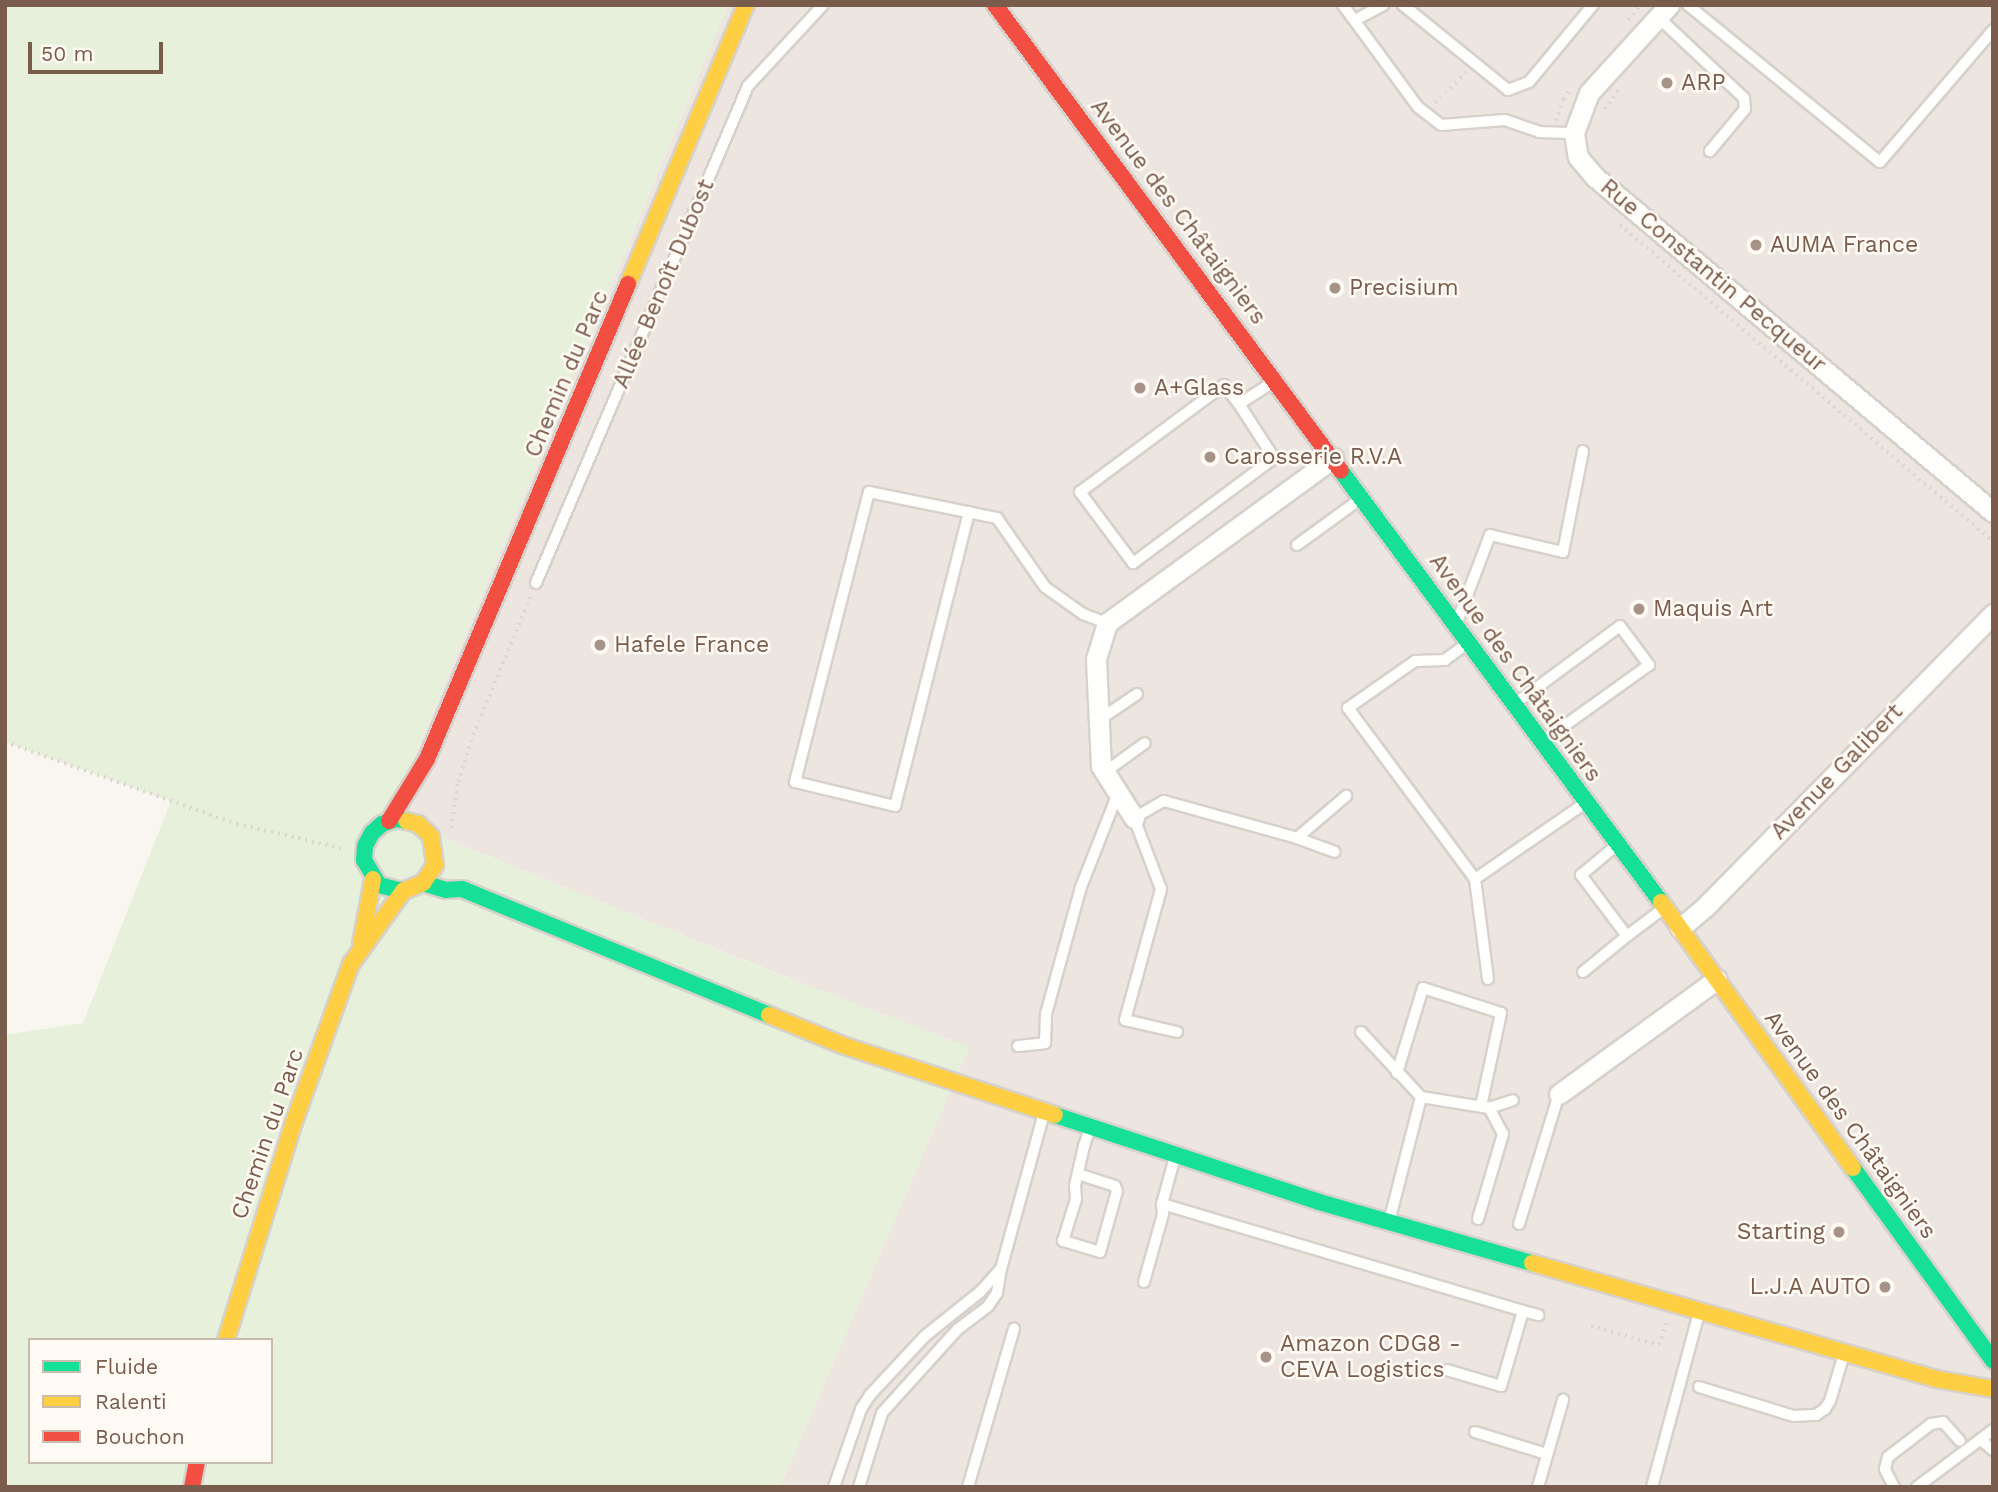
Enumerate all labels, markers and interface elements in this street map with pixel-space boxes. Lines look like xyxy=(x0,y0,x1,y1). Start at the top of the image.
scale bar xyxy=(32,28,166,72)
text: 50 m xyxy=(41,41,93,66)
place label: ARP xyxy=(1681,69,1726,97)
marker: ARP xyxy=(1659,75,1675,91)
street label: Avenue des Châtaigniers xyxy=(1084,94,1272,330)
street label: Rue Constantin Pecqueur xyxy=(1594,173,1832,379)
street label: Allée Benoît Dubost xyxy=(607,175,721,393)
place label: AUMA France xyxy=(1770,231,1919,259)
marker: AUMA France xyxy=(1748,237,1764,253)
place label: Precisium xyxy=(1349,274,1459,302)
marker: Precisium xyxy=(1327,280,1343,296)
street label: Chemin du Parc xyxy=(519,286,615,462)
place label: A+Glass xyxy=(1154,374,1244,402)
marker: A+Glass xyxy=(1132,380,1148,396)
place label: Carosserie R.V.A xyxy=(1224,443,1402,471)
marker: Carosserie R.V.A xyxy=(1202,449,1218,465)
street label: Avenue des Châtaigniers xyxy=(1423,549,1607,787)
place label: Maquis Art xyxy=(1653,595,1774,623)
marker: Maquis Art xyxy=(1631,601,1647,617)
place label: Hafele France xyxy=(614,631,769,659)
marker: Hafele France xyxy=(592,637,608,653)
street label: Avenue Galibert xyxy=(1765,698,1909,846)
street label: Avenue des Châtaigniers xyxy=(1758,1006,1942,1244)
street label: Chemin du Parc xyxy=(226,1045,310,1223)
place label: Starting xyxy=(1737,1218,1825,1246)
marker: Starting xyxy=(1831,1224,1847,1240)
place label: L.J.A AUTO xyxy=(1748,1273,1871,1301)
marker: L.J.A AUTO xyxy=(1877,1279,1893,1295)
place label: Amazon CDG8 - CEVA Logistics xyxy=(1280,1330,1461,1384)
legend xyxy=(28,1338,273,1464)
marker: Amazon CDG8 - CEVA Logistics xyxy=(1258,1349,1274,1365)
text: Fluide xyxy=(95,1354,158,1379)
text: Ralenti xyxy=(95,1389,167,1414)
text: Bouchon xyxy=(95,1424,185,1449)

